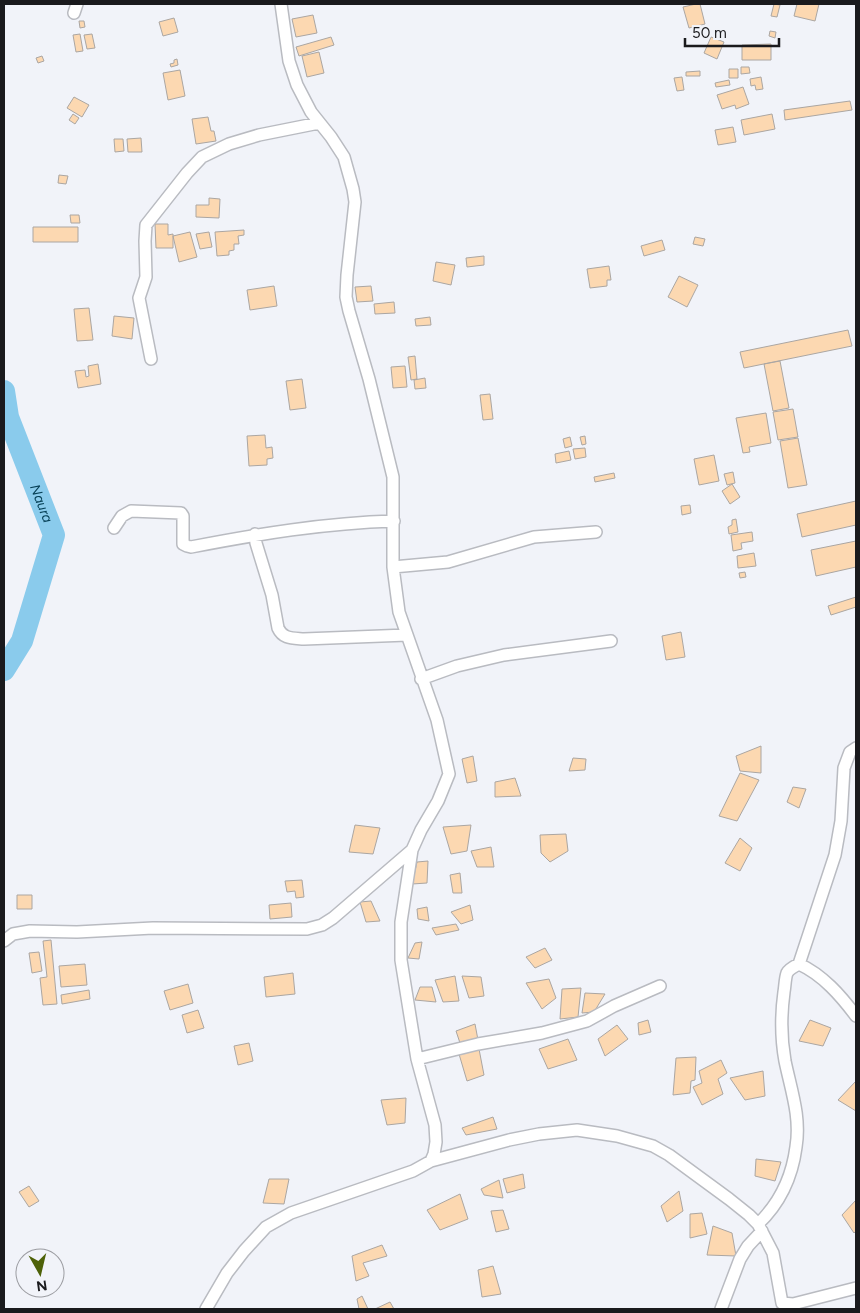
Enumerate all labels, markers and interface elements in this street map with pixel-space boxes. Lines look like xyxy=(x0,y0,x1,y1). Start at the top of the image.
scale bar xyxy=(685,15,779,47)
text: 50 m xyxy=(692,24,727,42)
water label: Naura xyxy=(26,482,56,525)
north arrow xyxy=(15,1248,65,1298)
text: N xyxy=(35,1276,48,1295)

